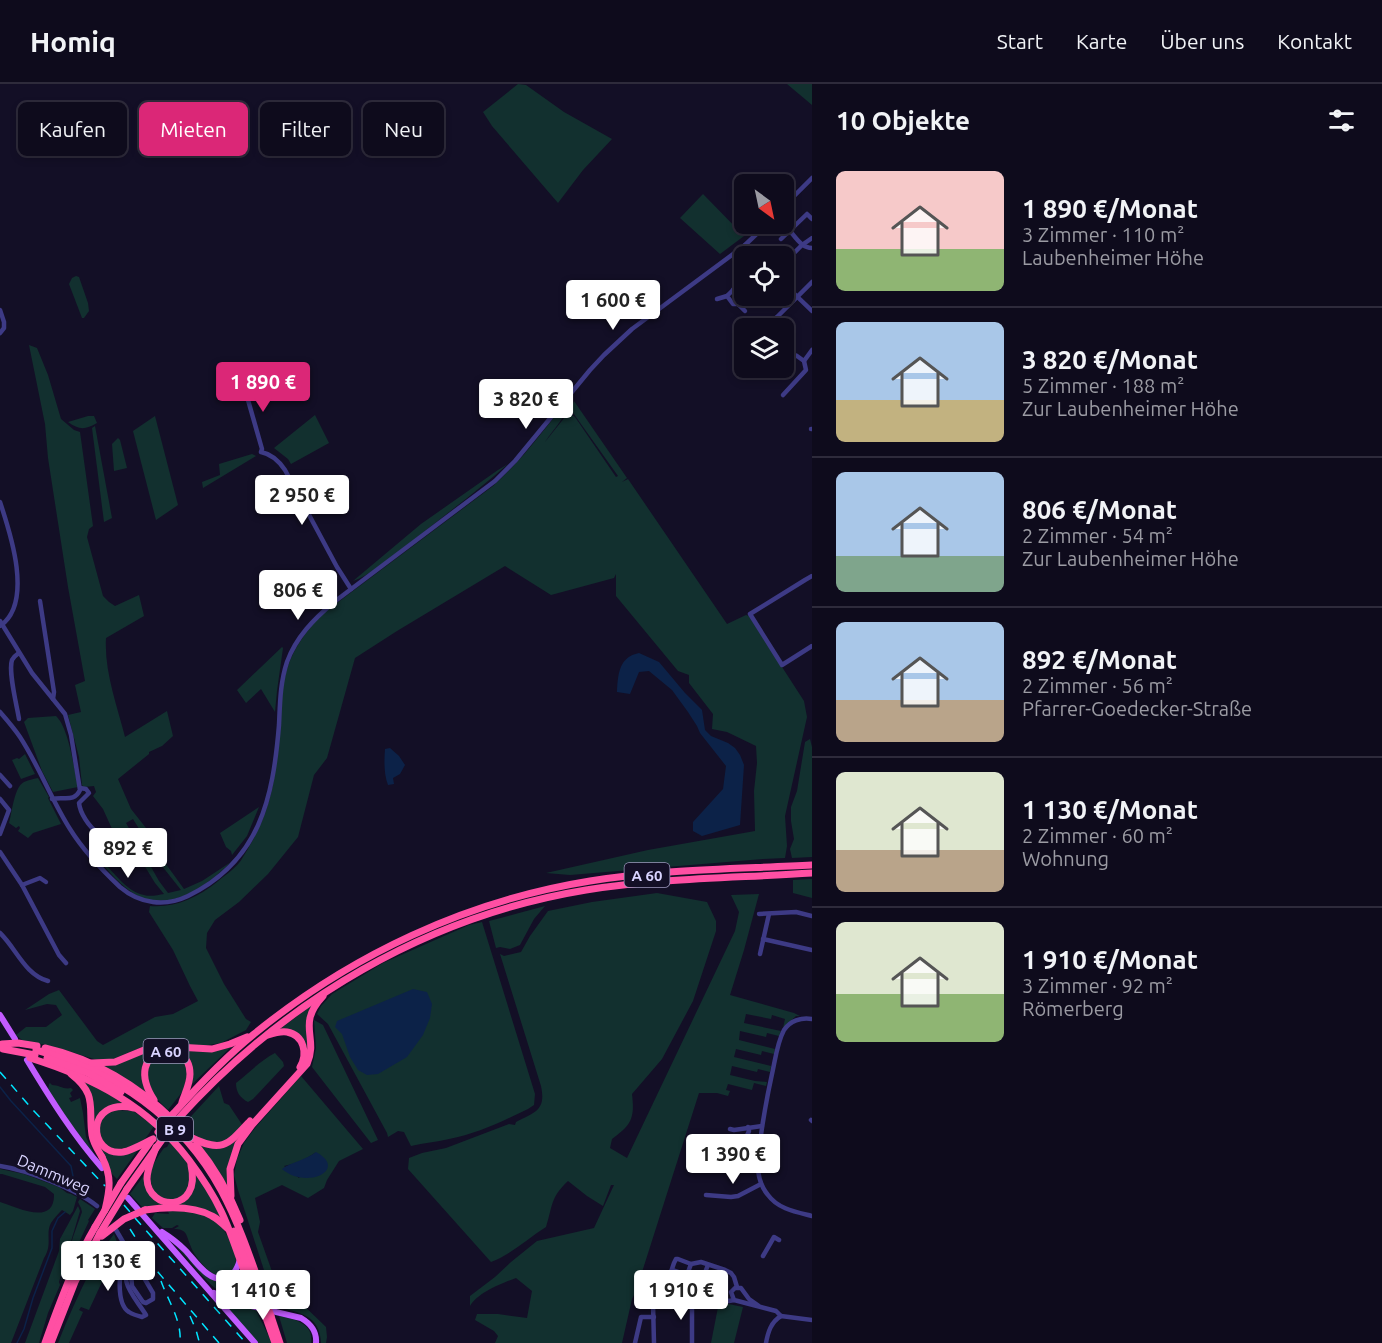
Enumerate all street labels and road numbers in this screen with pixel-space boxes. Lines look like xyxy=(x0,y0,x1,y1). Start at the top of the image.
road number: A 60 xyxy=(624,863,670,887)
road number: A 60 xyxy=(144,1039,188,1063)
road number: B 9 xyxy=(157,1117,193,1141)
street label: Dammweg xyxy=(15,1151,93,1197)

